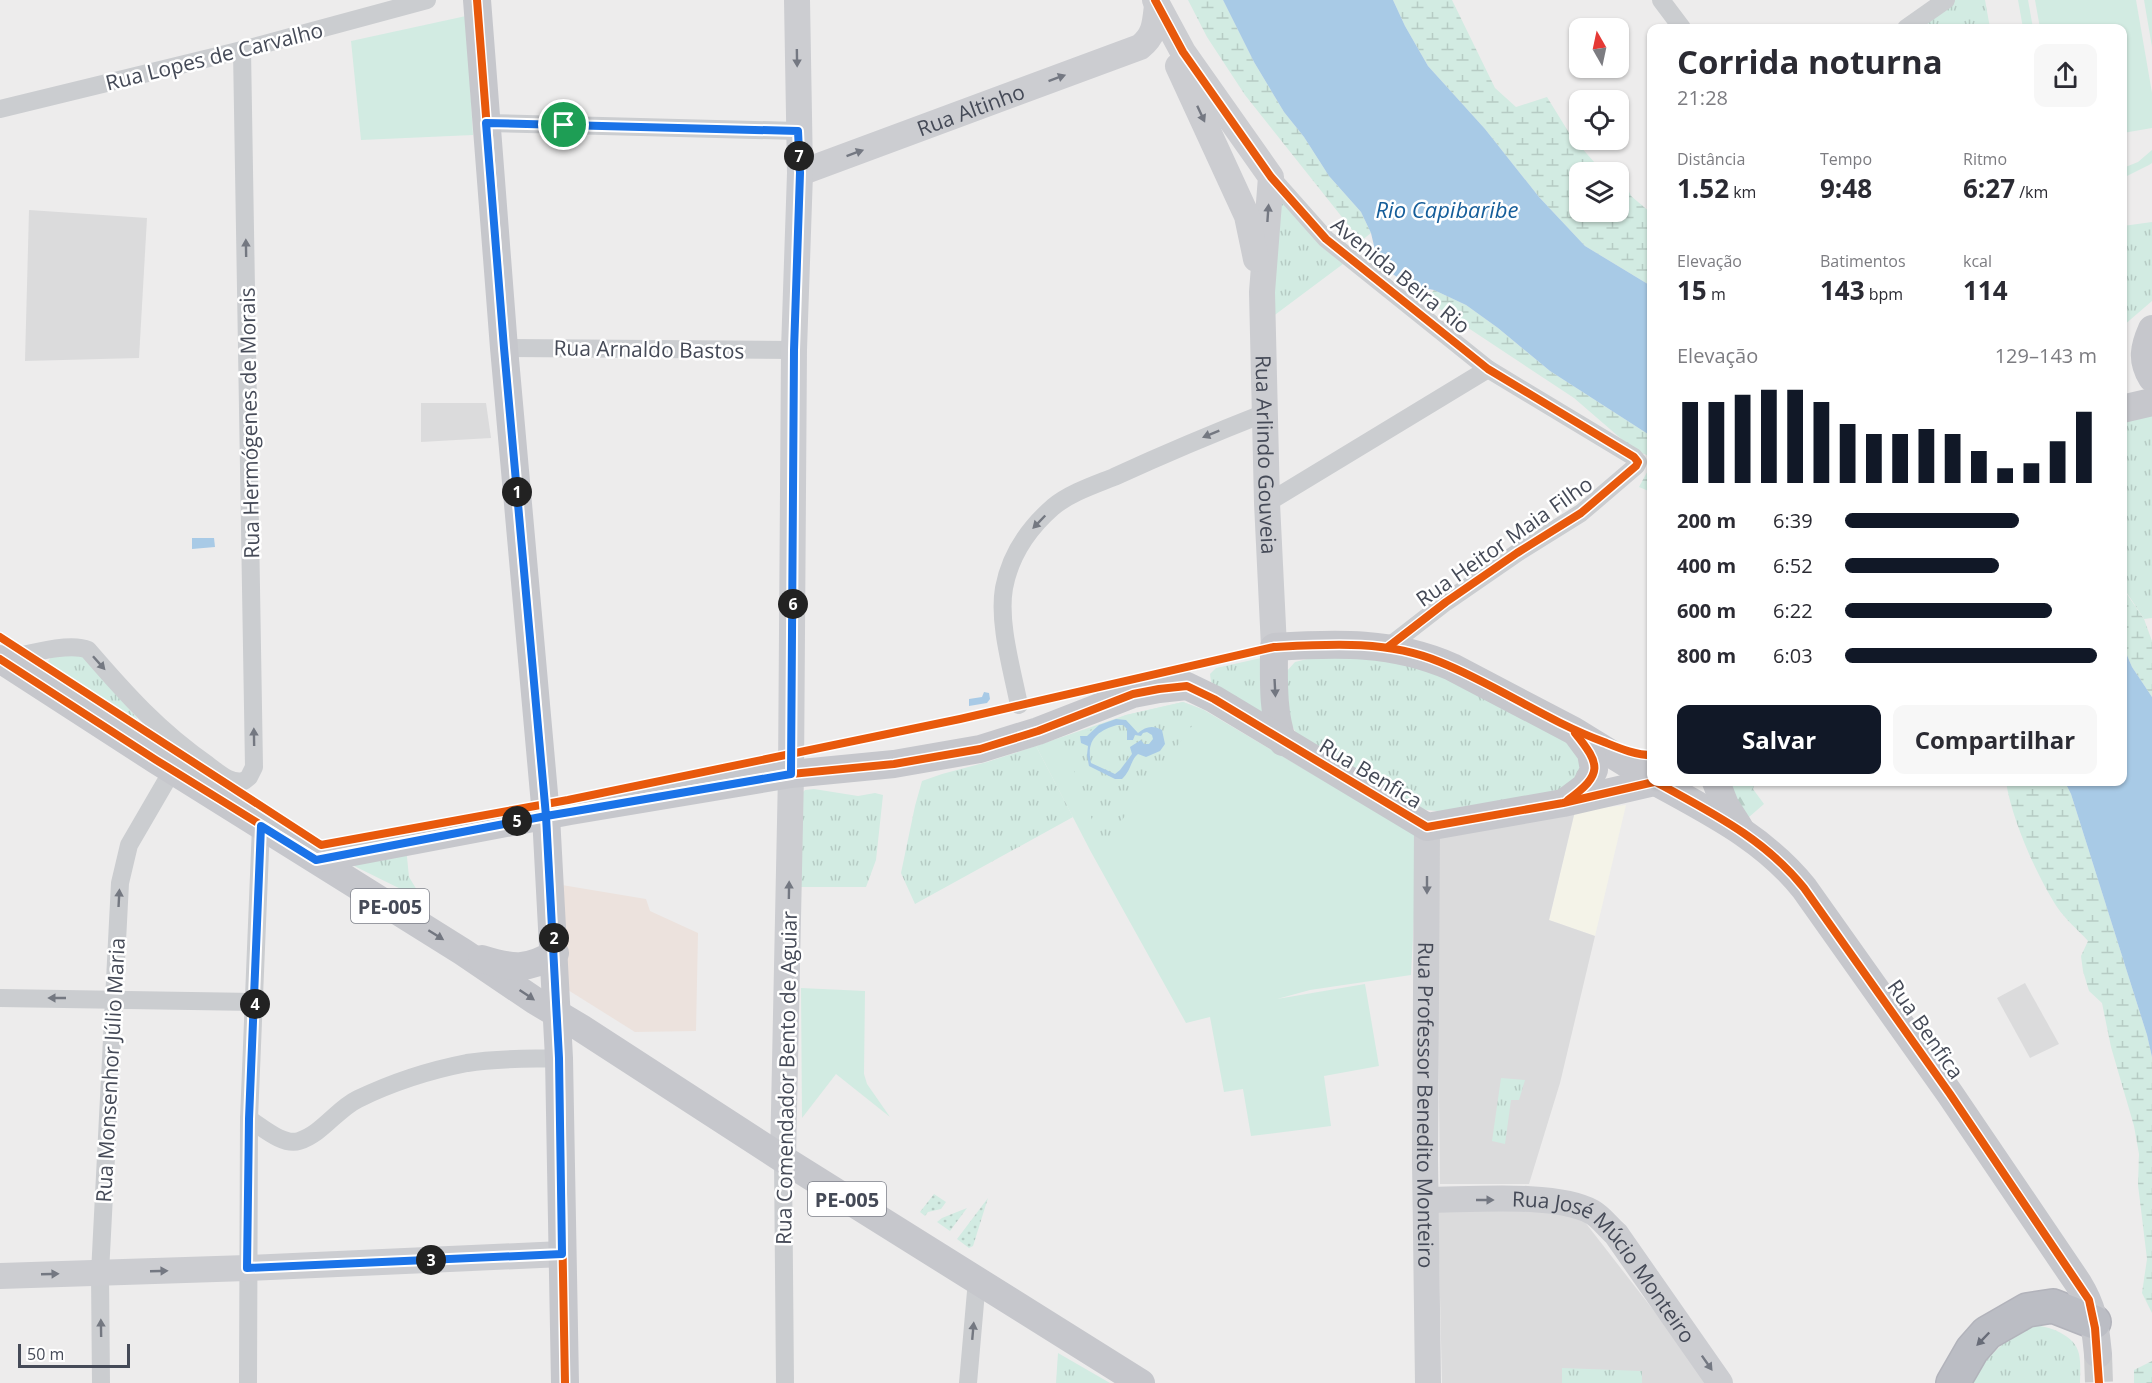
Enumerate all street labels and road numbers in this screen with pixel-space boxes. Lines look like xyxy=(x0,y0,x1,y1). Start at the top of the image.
street label: Rua Lopes de Carvalho xyxy=(102,15,326,97)
street label: Rua Altinho xyxy=(913,77,1028,142)
street label: Avenida Beira Rio xyxy=(1326,210,1476,340)
street label: Rua Hermógenes de Morais xyxy=(233,287,265,559)
street label: Rua Arnaldo Bastos xyxy=(553,333,745,365)
street label: Rua Arlindo Gouveia xyxy=(1249,355,1283,555)
street label: Rua Heitor Maia Filho xyxy=(1410,469,1598,613)
street label: Rua Benfica xyxy=(1314,731,1428,815)
road number: PE-005 xyxy=(351,889,429,923)
street label: Rua Comendador Bento de Aguiar xyxy=(769,910,803,1245)
street label: Rua Monsenhor Júlio Maria xyxy=(89,937,131,1203)
street label: Rua Professor Benedito Monteiro xyxy=(1411,942,1440,1268)
street label: Rua Benfica xyxy=(1881,974,1971,1084)
road number: PE-005 xyxy=(808,1182,886,1216)
street label: Rua José Múcio Monteiro xyxy=(1512,1184,1702,1348)

